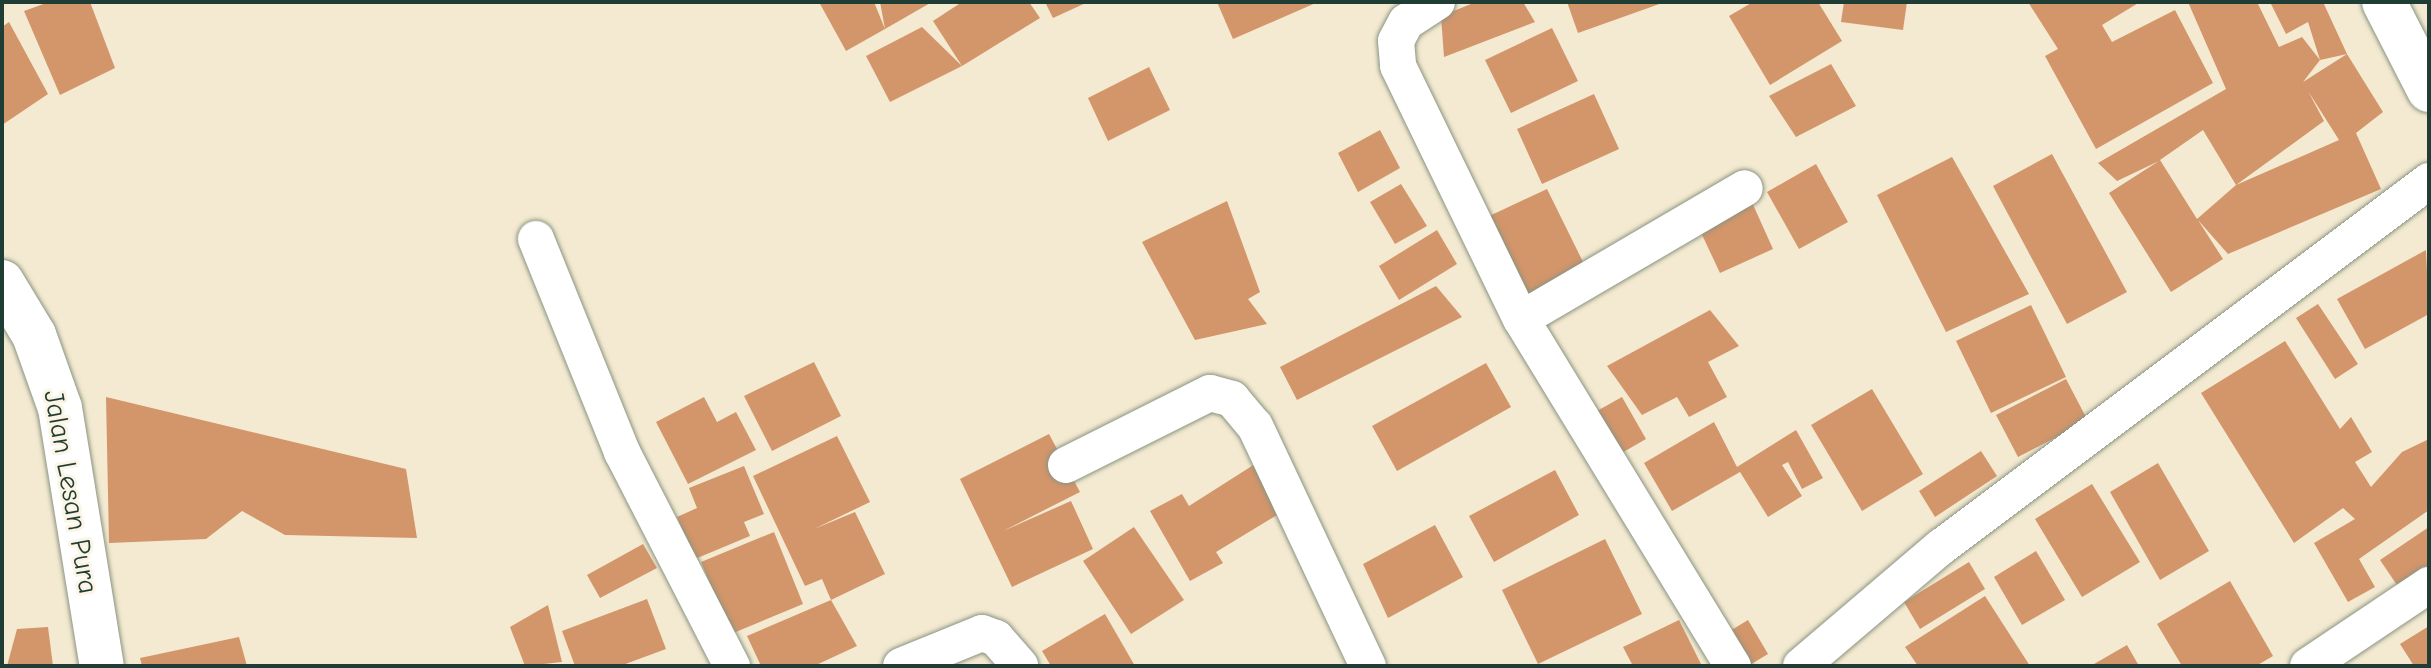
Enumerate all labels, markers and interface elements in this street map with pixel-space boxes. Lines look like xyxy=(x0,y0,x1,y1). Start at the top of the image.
street label: Jalan Lesan Pura xyxy=(37,388,105,596)

